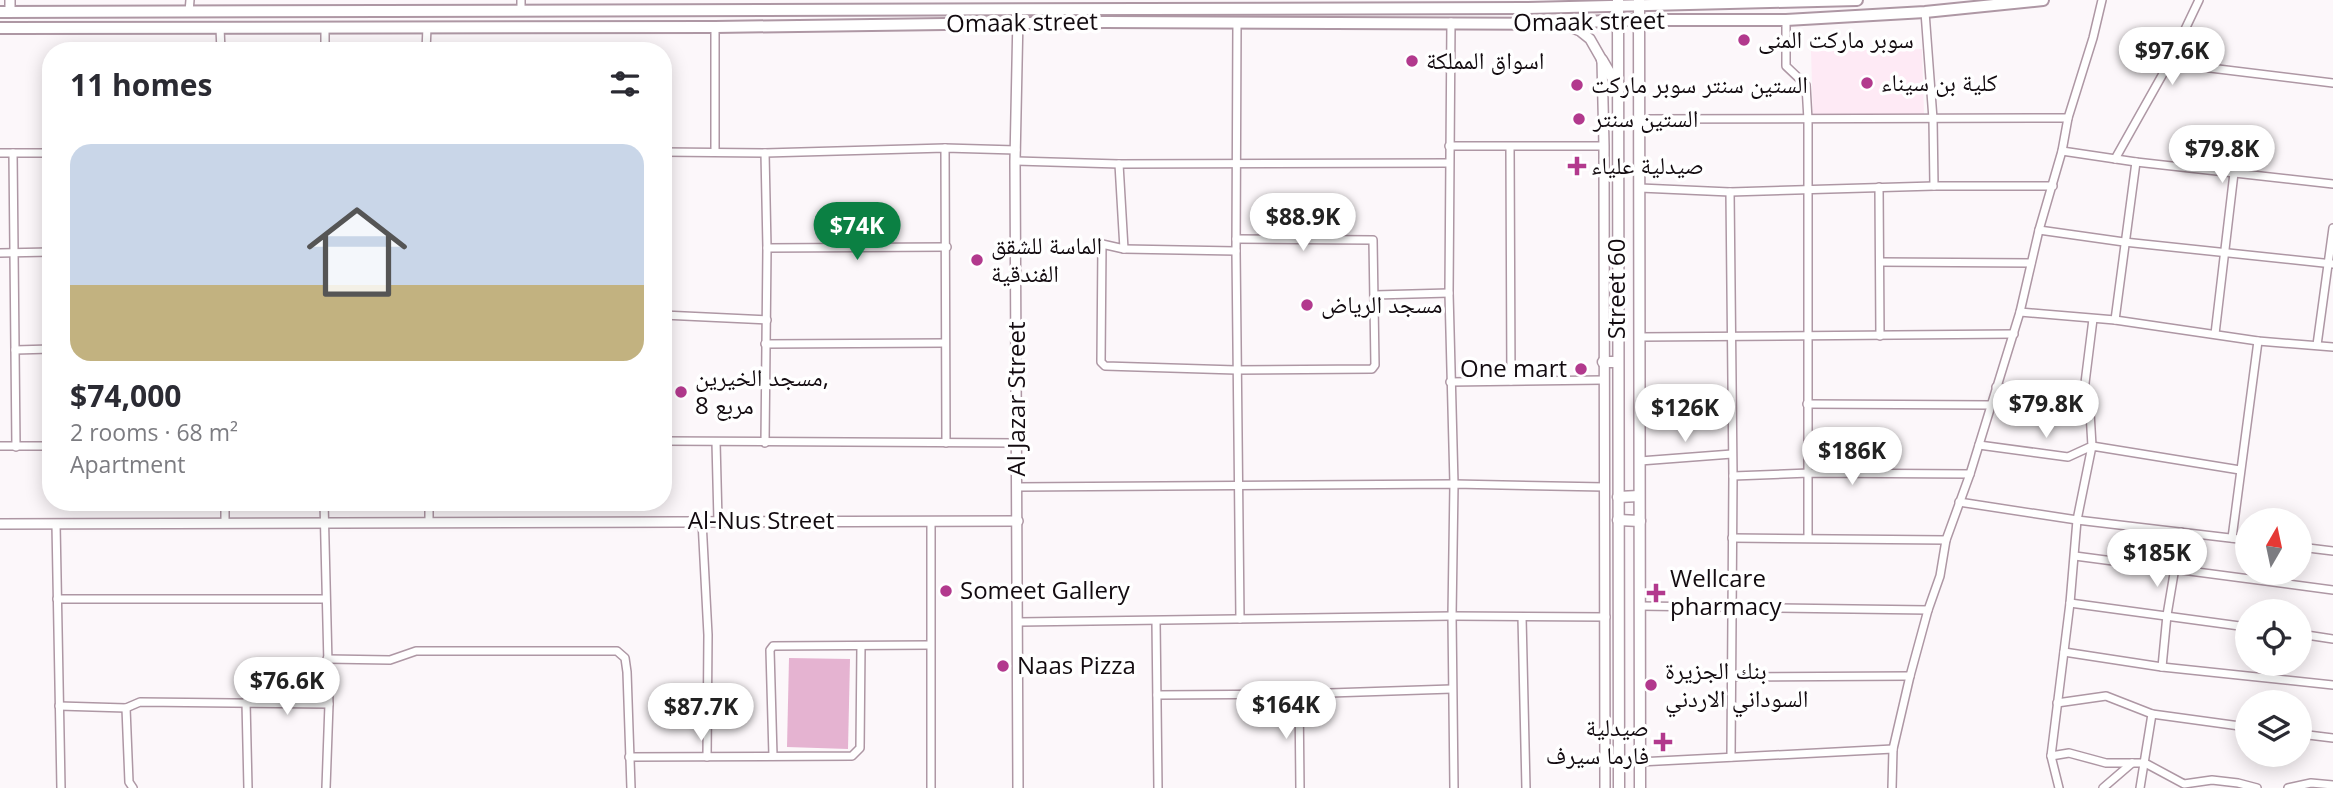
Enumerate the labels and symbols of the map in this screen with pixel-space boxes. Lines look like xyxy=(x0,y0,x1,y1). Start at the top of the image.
street label: Omaak street xyxy=(1513,3,1665,38)
street label: Omaak street xyxy=(946,4,1098,39)
place label: سوبر ماركت المنى xyxy=(1758,22,1914,55)
pin: $97.6K xyxy=(2115,28,2229,87)
marker: سوبر ماركت المنى xyxy=(1736,32,1752,48)
place label: اسواق المملكة xyxy=(1426,43,1545,76)
marker: اسواق المملكة xyxy=(1404,53,1420,69)
place label: كلية بن سيناء xyxy=(1881,65,1997,98)
place label: الستين سنتر سوبر ماركت xyxy=(1591,67,1808,100)
marker: كلية بن سيناء xyxy=(1859,75,1875,91)
marker: الستين سنتر سوبر ماركت xyxy=(1569,77,1585,93)
place label: الستين سنتر xyxy=(1592,101,1698,134)
marker: الستين سنتر xyxy=(1571,111,1587,127)
pin: $79.8K xyxy=(2165,125,2279,185)
place label: صيدلية علياء xyxy=(1591,148,1704,181)
marker: صيدلية علياء xyxy=(1569,158,1585,174)
pin: $88.9K xyxy=(1246,194,1360,253)
pin: $74K xyxy=(816,202,898,262)
place label: الماسة للشقق الفندقية xyxy=(991,228,1102,289)
street label: Street 60 xyxy=(1599,239,1632,339)
marker: الماسة للشقق الفندقية xyxy=(969,252,985,268)
place label: مسجد الرياض xyxy=(1321,287,1443,320)
marker: مسجد الرياض xyxy=(1299,297,1315,313)
street label: Al Jazar Street xyxy=(999,322,1032,476)
place label: One mart xyxy=(1460,351,1567,384)
place label: مسجد الخيرين, مربع 8 xyxy=(695,360,829,421)
marker: One mart xyxy=(1573,361,1589,377)
pin: $79.8K xyxy=(1989,380,2103,440)
marker: مسجد الخيرين, مربع 8 xyxy=(673,384,689,400)
pin: $126K xyxy=(1636,384,1734,444)
pin: $186K xyxy=(1803,428,1901,487)
street label: Al-Nus Street xyxy=(688,503,834,536)
north arrow xyxy=(2235,508,2312,584)
pin: $185K xyxy=(2108,530,2206,589)
place label: Wellcare pharmacy xyxy=(1670,561,1783,622)
place label: Someet Gallery xyxy=(960,573,1131,606)
marker: Someet Gallery xyxy=(938,583,954,599)
marker: Wellcare pharmacy xyxy=(1648,585,1664,601)
place label: Naas Pizza xyxy=(1017,648,1136,681)
place label: بنك الجزيرة السوداني الاردني xyxy=(1665,653,1808,718)
pin: $76.6K xyxy=(230,658,344,717)
marker: Naas Pizza xyxy=(995,658,1011,674)
marker: بنك الجزيرة السوداني الاردني xyxy=(1643,677,1659,693)
pin: $164K xyxy=(1237,682,1335,741)
pin: $87.7K xyxy=(644,684,758,743)
place label: صيدلية فارما سيرف xyxy=(1546,710,1649,771)
marker: صيدلية فارما سيرف xyxy=(1655,734,1671,750)

